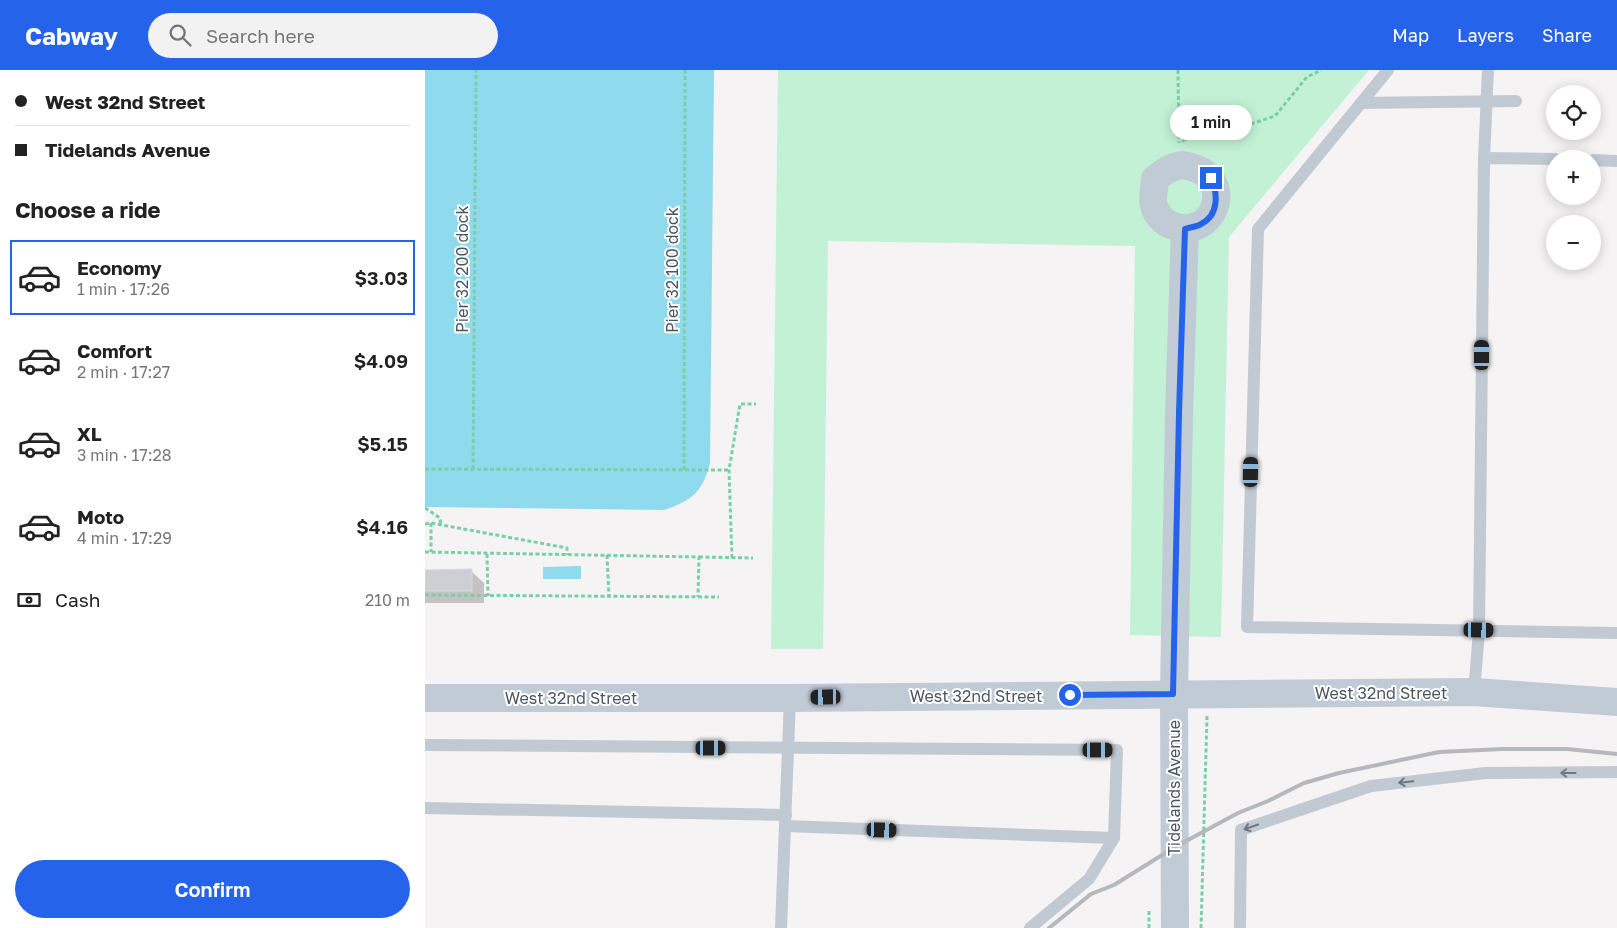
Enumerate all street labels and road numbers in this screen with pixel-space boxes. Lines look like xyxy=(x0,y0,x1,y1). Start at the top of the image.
street label: Pier 32 200 dock xyxy=(452,205,472,333)
street label: Pier 32 100 dock xyxy=(662,207,682,333)
street label: West 32nd Street xyxy=(1315,683,1447,703)
street label: West 32nd Street xyxy=(910,686,1042,706)
street label: West 32nd Street xyxy=(505,688,637,708)
street label: Tidelands Avenue xyxy=(1164,720,1184,856)

